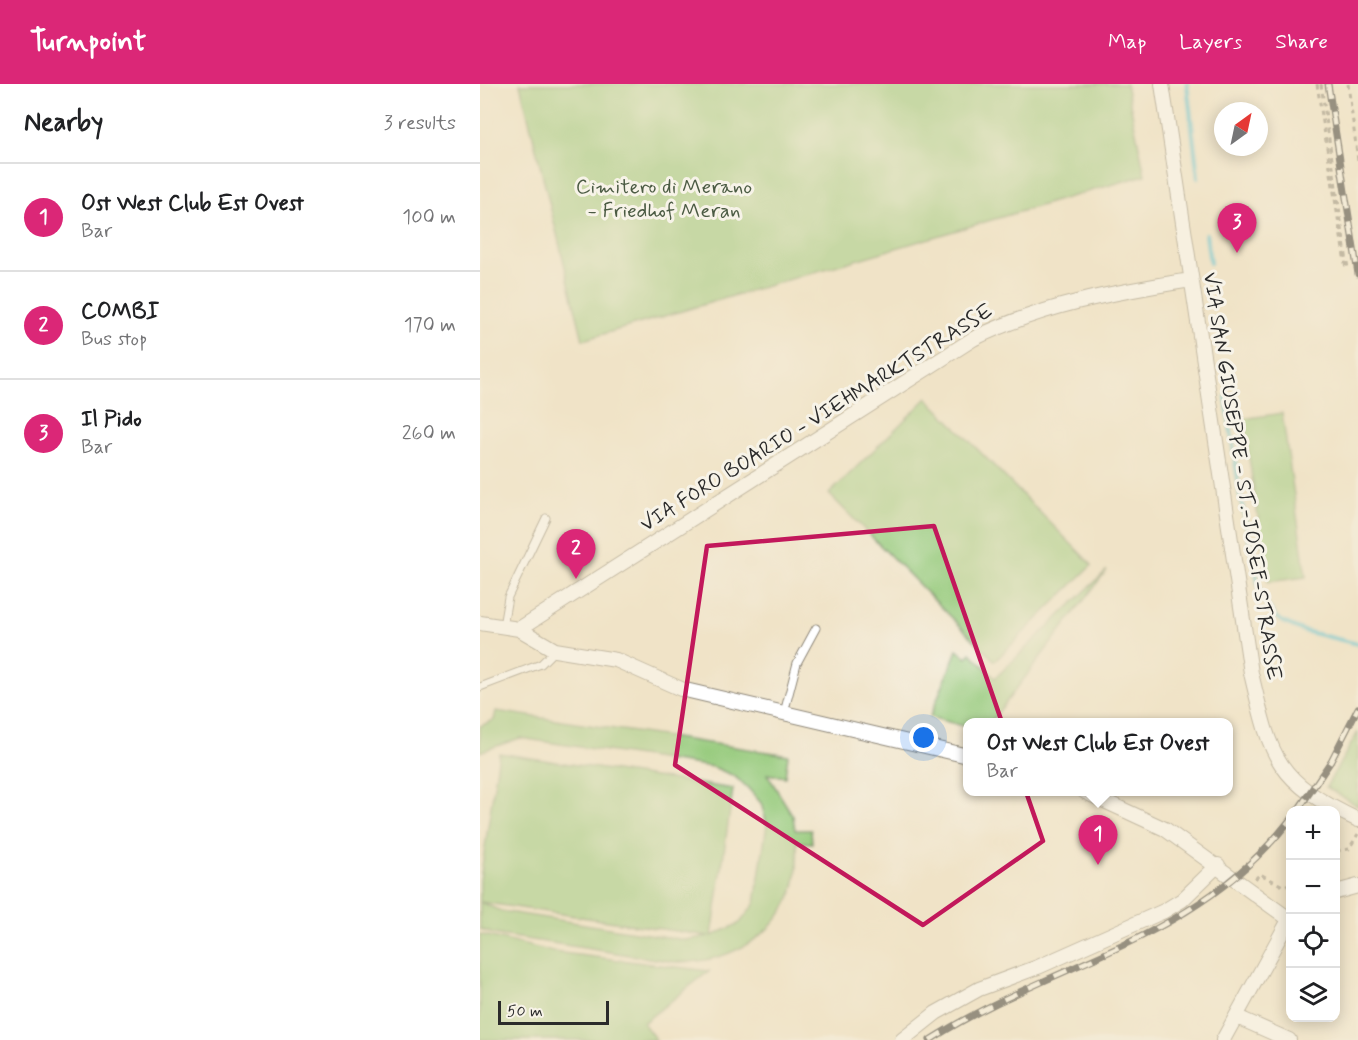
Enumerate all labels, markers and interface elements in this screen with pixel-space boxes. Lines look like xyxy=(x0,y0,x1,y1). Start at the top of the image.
text: Turnpoint xyxy=(30,24,146,61)
text: Map xyxy=(1108,28,1146,56)
text: Layers xyxy=(1179,28,1242,56)
text: Share xyxy=(1275,28,1328,56)
north arrow xyxy=(1214,102,1268,156)
text: Nearby xyxy=(24,106,103,140)
text: 3 results xyxy=(384,110,456,137)
park label: Cimitero di Merano - Friedhof Meran xyxy=(576,173,752,225)
text: Ost West Club Est Ovest xyxy=(81,190,304,218)
text: 1 xyxy=(39,204,48,231)
text: 100 m xyxy=(402,204,456,231)
pin: 3 xyxy=(1218,204,1257,253)
text: Bar xyxy=(81,218,112,245)
street label: VIA SAN GIUSEPPE - ST.-JOSEF-STRASSE xyxy=(1196,270,1288,682)
street label: VIA FORO BOARIO - VIEHMARKTSTRASSE xyxy=(635,297,998,539)
text: COMBI xyxy=(81,298,159,326)
text: 2 xyxy=(39,312,48,339)
text: 170 m xyxy=(404,312,456,339)
text: Bus stop xyxy=(81,326,147,353)
text: Il Pido xyxy=(81,406,142,434)
text: 3 xyxy=(39,420,48,447)
text: 260 m xyxy=(402,420,456,447)
text: Bar xyxy=(81,434,112,461)
pin: 2 xyxy=(556,530,596,579)
popup xyxy=(963,718,1233,796)
your location xyxy=(909,723,938,752)
text: Ost West Club Est Ovest xyxy=(987,730,1209,758)
text: Bar xyxy=(987,758,1018,785)
map controls xyxy=(1286,806,1340,1022)
button: + xyxy=(1286,806,1340,860)
pin: 1 xyxy=(1078,816,1118,865)
button: − xyxy=(1286,860,1340,914)
button: locate xyxy=(1286,914,1340,968)
button: layers xyxy=(1286,968,1340,1022)
scale bar xyxy=(498,998,609,1026)
text: 50 m xyxy=(507,1001,543,1022)

